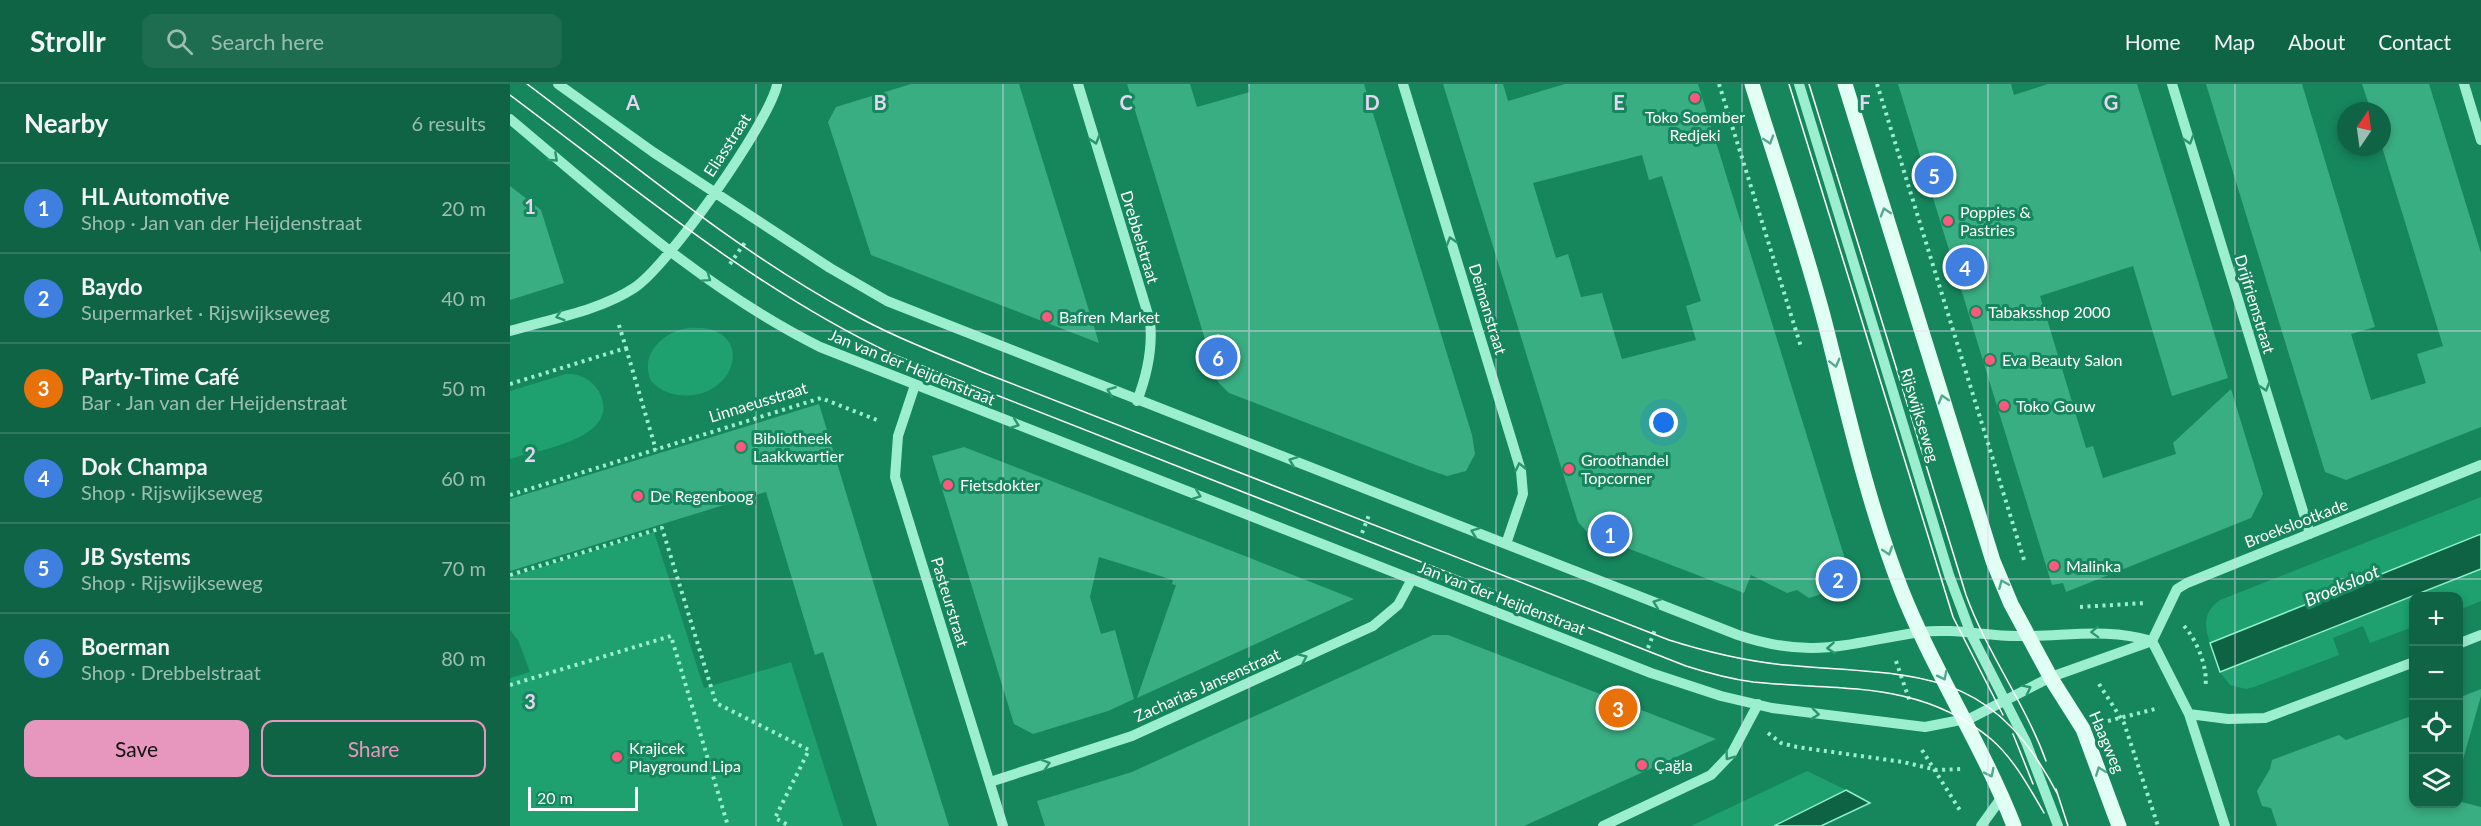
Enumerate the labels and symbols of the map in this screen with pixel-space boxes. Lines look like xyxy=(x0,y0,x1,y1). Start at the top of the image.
text: A xyxy=(625,90,640,114)
text: B xyxy=(873,90,887,114)
text: C xyxy=(1119,90,1133,114)
text: D xyxy=(1364,90,1380,114)
text: E xyxy=(1613,90,1625,114)
text: F xyxy=(1859,90,1871,114)
text: G xyxy=(2104,90,2118,114)
marker: Toko Soember Redjeki xyxy=(1688,91,1702,105)
north arrow xyxy=(2337,102,2391,156)
place label: Toko Soember Redjeki xyxy=(1645,107,1745,144)
street label: Eliasstraat xyxy=(699,109,754,180)
one-way arrow xyxy=(1088,134,1100,145)
one-way arrow xyxy=(1762,134,1774,145)
one-way arrow xyxy=(2182,134,2194,145)
one-way arrow xyxy=(547,151,558,162)
pin: 5 xyxy=(1914,152,1954,197)
street label: Drebbelstraat xyxy=(1117,188,1164,286)
text: 1 xyxy=(524,194,536,218)
place label: Poppies & Pastries xyxy=(1960,202,2032,239)
one-way arrow xyxy=(1880,207,1892,218)
marker: Poppies & Pastries xyxy=(1941,214,1955,228)
one-way arrow xyxy=(1446,236,1458,247)
pin: 4 xyxy=(1946,244,1984,290)
street label: Drijfriemstraat xyxy=(2231,252,2280,356)
street label: Deimanstraat xyxy=(1466,261,1511,357)
one-way arrow xyxy=(701,271,712,282)
place label: Tabaksshop 2000 xyxy=(1988,302,2111,321)
marker: Tabaksshop 2000 xyxy=(1969,305,1983,319)
place label: Bafren Market xyxy=(1059,307,1160,326)
one-way arrow xyxy=(556,308,566,321)
marker: Bafren Market xyxy=(1040,310,1054,324)
street label: Jan van der Heijdenstraat xyxy=(826,324,998,409)
pin: 6 xyxy=(1198,334,1238,380)
place label: Eva Beauty Salon xyxy=(2002,350,2123,369)
marker: Eva Beauty Salon xyxy=(1983,353,1997,367)
one-way arrow xyxy=(1827,358,1840,368)
street label: Rijswijkseweg xyxy=(1897,365,1944,464)
street label: Linnaeusstraat xyxy=(706,377,810,426)
one-way arrow xyxy=(2258,381,2270,392)
one-way arrow xyxy=(1107,386,1118,398)
one-way arrow xyxy=(1938,394,1950,405)
place label: Toko Gouw xyxy=(2016,396,2096,415)
marker: Toko Gouw xyxy=(1997,399,2011,413)
your location xyxy=(1649,408,1678,437)
one-way arrow xyxy=(1009,417,1020,429)
place label: Bibliotheek Laakkwartier xyxy=(753,428,844,465)
marker: Bibliotheek Laakkwartier xyxy=(734,440,748,454)
text: 2 xyxy=(524,442,536,466)
place label: Groothandel Topcorner xyxy=(1581,450,1669,487)
one-way arrow xyxy=(1288,456,1299,468)
marker: Groothandel Topcorner xyxy=(1562,462,1576,476)
one-way arrow xyxy=(1514,463,1527,473)
place label: Fietsdokter xyxy=(960,475,1040,494)
marker: Fietsdokter xyxy=(941,478,955,492)
place label: De Regenboog xyxy=(650,486,754,505)
one-way arrow xyxy=(1190,488,1201,500)
marker: De Regenboog xyxy=(631,489,645,503)
street label: Broekslootkade xyxy=(2241,494,2350,551)
pin: 1 xyxy=(1590,512,1630,556)
one-way arrow xyxy=(1470,527,1481,539)
one-way arrow xyxy=(1881,545,1893,556)
street label: Pasteurstraat xyxy=(928,555,973,649)
pin: 2 xyxy=(1818,556,1858,602)
place label: Malinka xyxy=(2066,556,2121,575)
street label: Jan van der Heijdenstraat xyxy=(1416,557,1589,638)
marker: Malinka xyxy=(2047,559,2061,573)
water label: Broeksloot xyxy=(2301,559,2383,611)
one-way arrow xyxy=(1998,579,2010,590)
one-way arrow xyxy=(1652,598,1663,610)
one-way arrow xyxy=(2090,626,2099,639)
one-way arrow xyxy=(1827,641,1836,654)
street label: Zacharias Jansenstraat xyxy=(1131,644,1283,725)
one-way arrow xyxy=(1297,653,1308,665)
one-way arrow xyxy=(1936,669,1947,680)
one-way arrow xyxy=(2020,685,2031,696)
pin: 3 xyxy=(1598,686,1638,730)
text: 3 xyxy=(524,689,536,713)
one-way arrow xyxy=(1811,707,1820,720)
street label: Haagweg xyxy=(2086,708,2129,776)
place label: Krajicek Playground Lipa xyxy=(629,738,741,775)
one-way arrow xyxy=(1725,749,1736,760)
marker: Krajicek Playground Lipa xyxy=(610,750,624,764)
place label: Çağla xyxy=(1654,755,1693,774)
marker: Çağla xyxy=(1635,758,1649,772)
one-way arrow xyxy=(1040,759,1051,771)
one-way arrow xyxy=(1983,766,1995,777)
one-way arrow xyxy=(2095,766,2107,777)
scale bar xyxy=(528,784,638,812)

